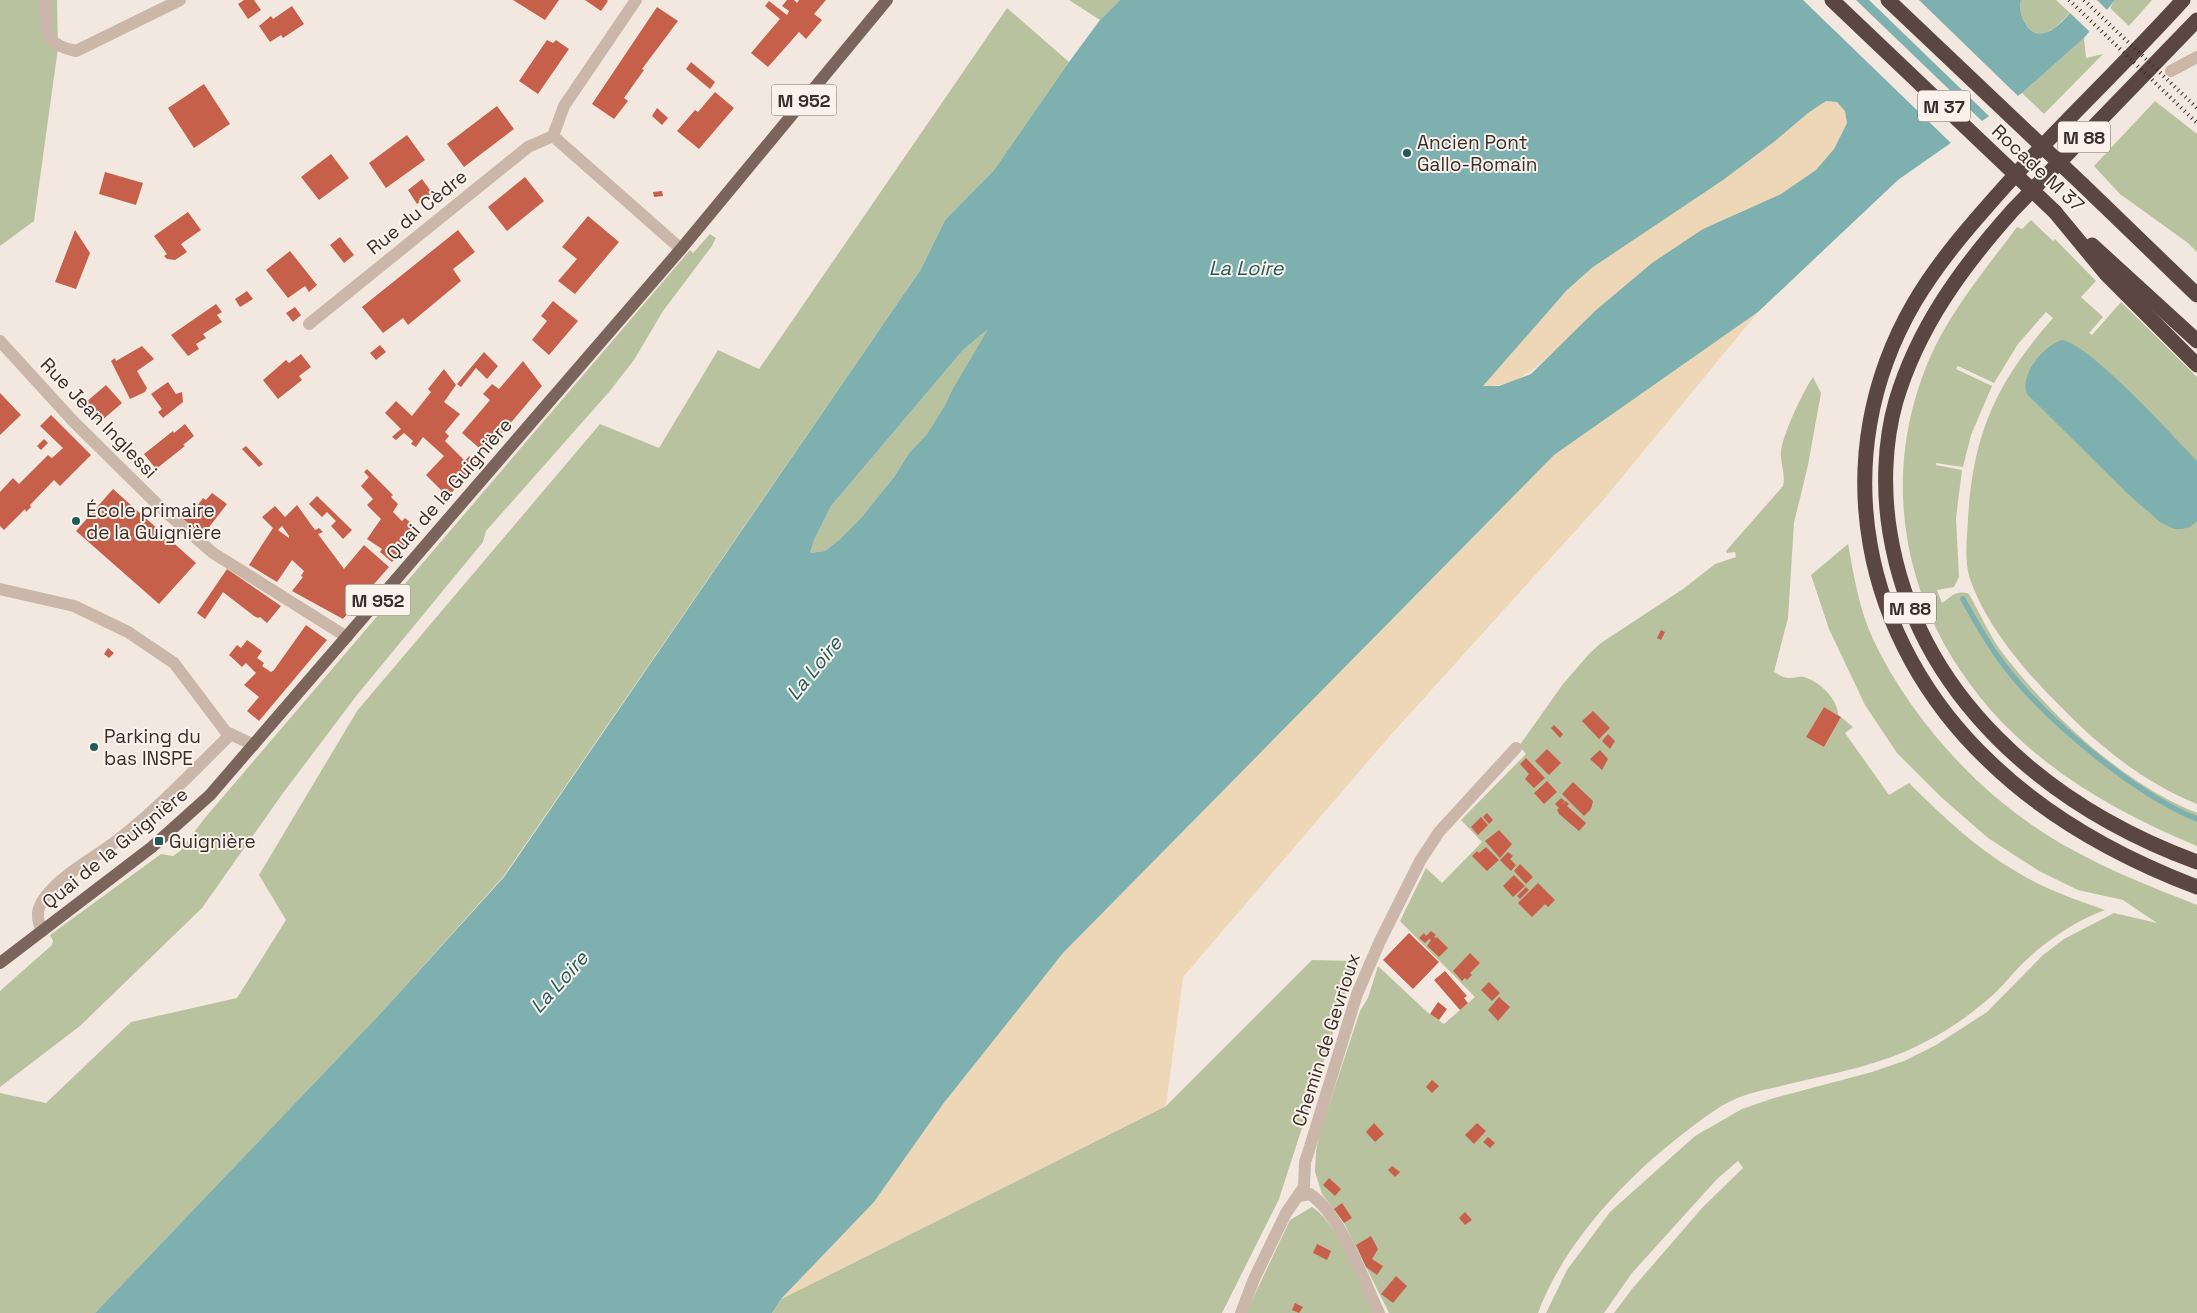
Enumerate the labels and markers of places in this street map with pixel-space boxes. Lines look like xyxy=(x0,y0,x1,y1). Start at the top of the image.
place label: Ancien Pont Gallo-Romain xyxy=(1417,130,1537,177)
marker: Ancien Pont Gallo-Romain xyxy=(1401,147,1413,159)
place label: École primaire de la Guignière xyxy=(86,498,221,545)
marker: École primaire de la Guignière xyxy=(70,515,82,527)
place label: Parking du bas INSPE xyxy=(104,724,201,771)
marker: Parking du bas INSPE xyxy=(88,741,100,753)
place label: Guignière xyxy=(169,829,256,854)
marker: Guignière xyxy=(153,835,165,847)

